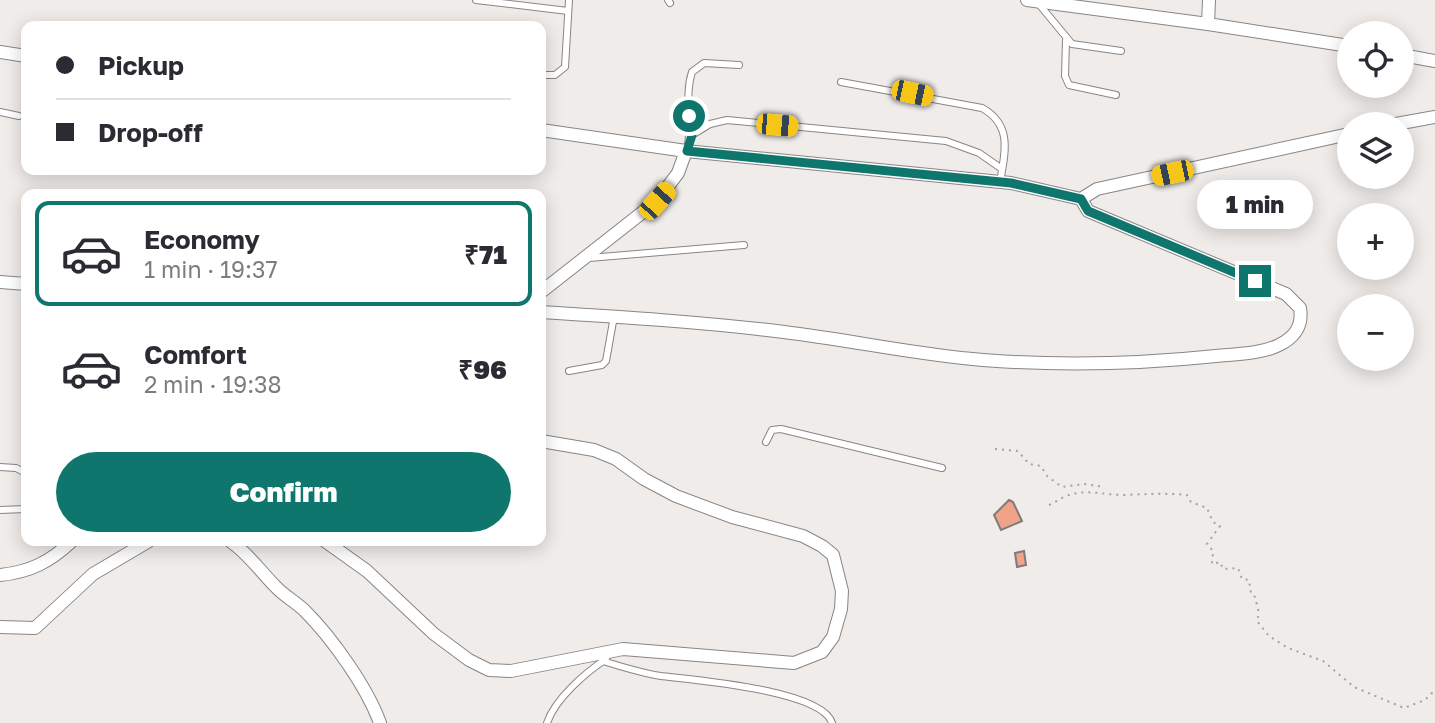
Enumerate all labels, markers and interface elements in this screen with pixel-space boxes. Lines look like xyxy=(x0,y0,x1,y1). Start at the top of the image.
map controls xyxy=(1337,21,1414,371)
button: locate xyxy=(1337,21,1414,98)
text: Pickup xyxy=(98,50,184,81)
car xyxy=(890,78,935,108)
route start xyxy=(673,100,705,132)
button: layers xyxy=(1337,112,1414,189)
car xyxy=(756,113,799,137)
text: Drop-off xyxy=(98,117,203,148)
car xyxy=(1150,158,1195,188)
car xyxy=(636,178,679,224)
callout: 1 min xyxy=(1197,180,1313,229)
text: 1 min xyxy=(1226,190,1284,218)
button: + xyxy=(1337,203,1414,280)
icon: car xyxy=(60,222,123,285)
text: Economy xyxy=(144,224,260,255)
text: ₹71 xyxy=(464,239,507,270)
text: 1 min · 19:37 xyxy=(144,255,278,283)
route end xyxy=(1239,265,1271,297)
button: − xyxy=(1337,294,1414,371)
icon: car xyxy=(60,337,123,400)
text: Comfort xyxy=(144,339,247,370)
text: ₹96 xyxy=(458,354,507,385)
text: 2 min · 19:38 xyxy=(144,370,282,398)
button: Confirm xyxy=(56,452,511,532)

